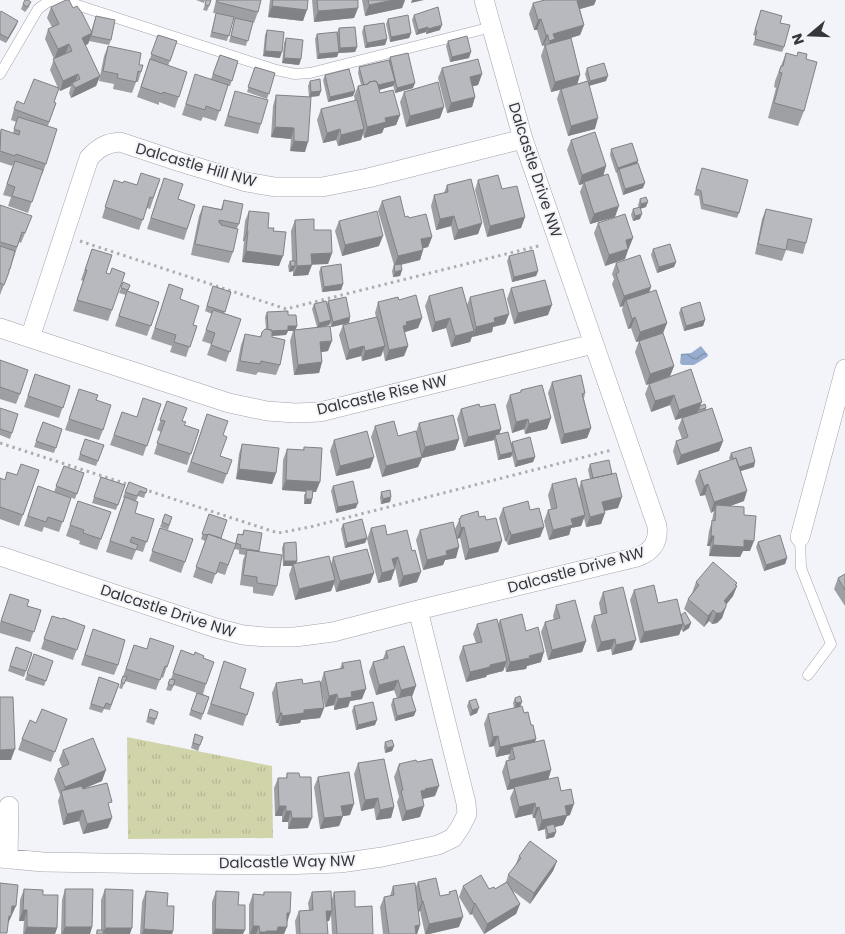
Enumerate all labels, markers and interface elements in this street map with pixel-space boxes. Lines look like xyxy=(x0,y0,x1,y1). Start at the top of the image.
north arrow xyxy=(785,10,835,60)
text: N xyxy=(787,31,809,47)
street label: Dalcastle Drive NW xyxy=(504,100,567,240)
street label: Dalcastle Hill NW xyxy=(133,137,259,192)
street label: Dalcastle Rise NW xyxy=(315,369,449,420)
street label: Dalcastle Drive NW xyxy=(505,541,647,598)
street label: Dalcastle Drive NW xyxy=(98,579,239,642)
street label: Dalcastle Way NW xyxy=(219,850,356,873)

